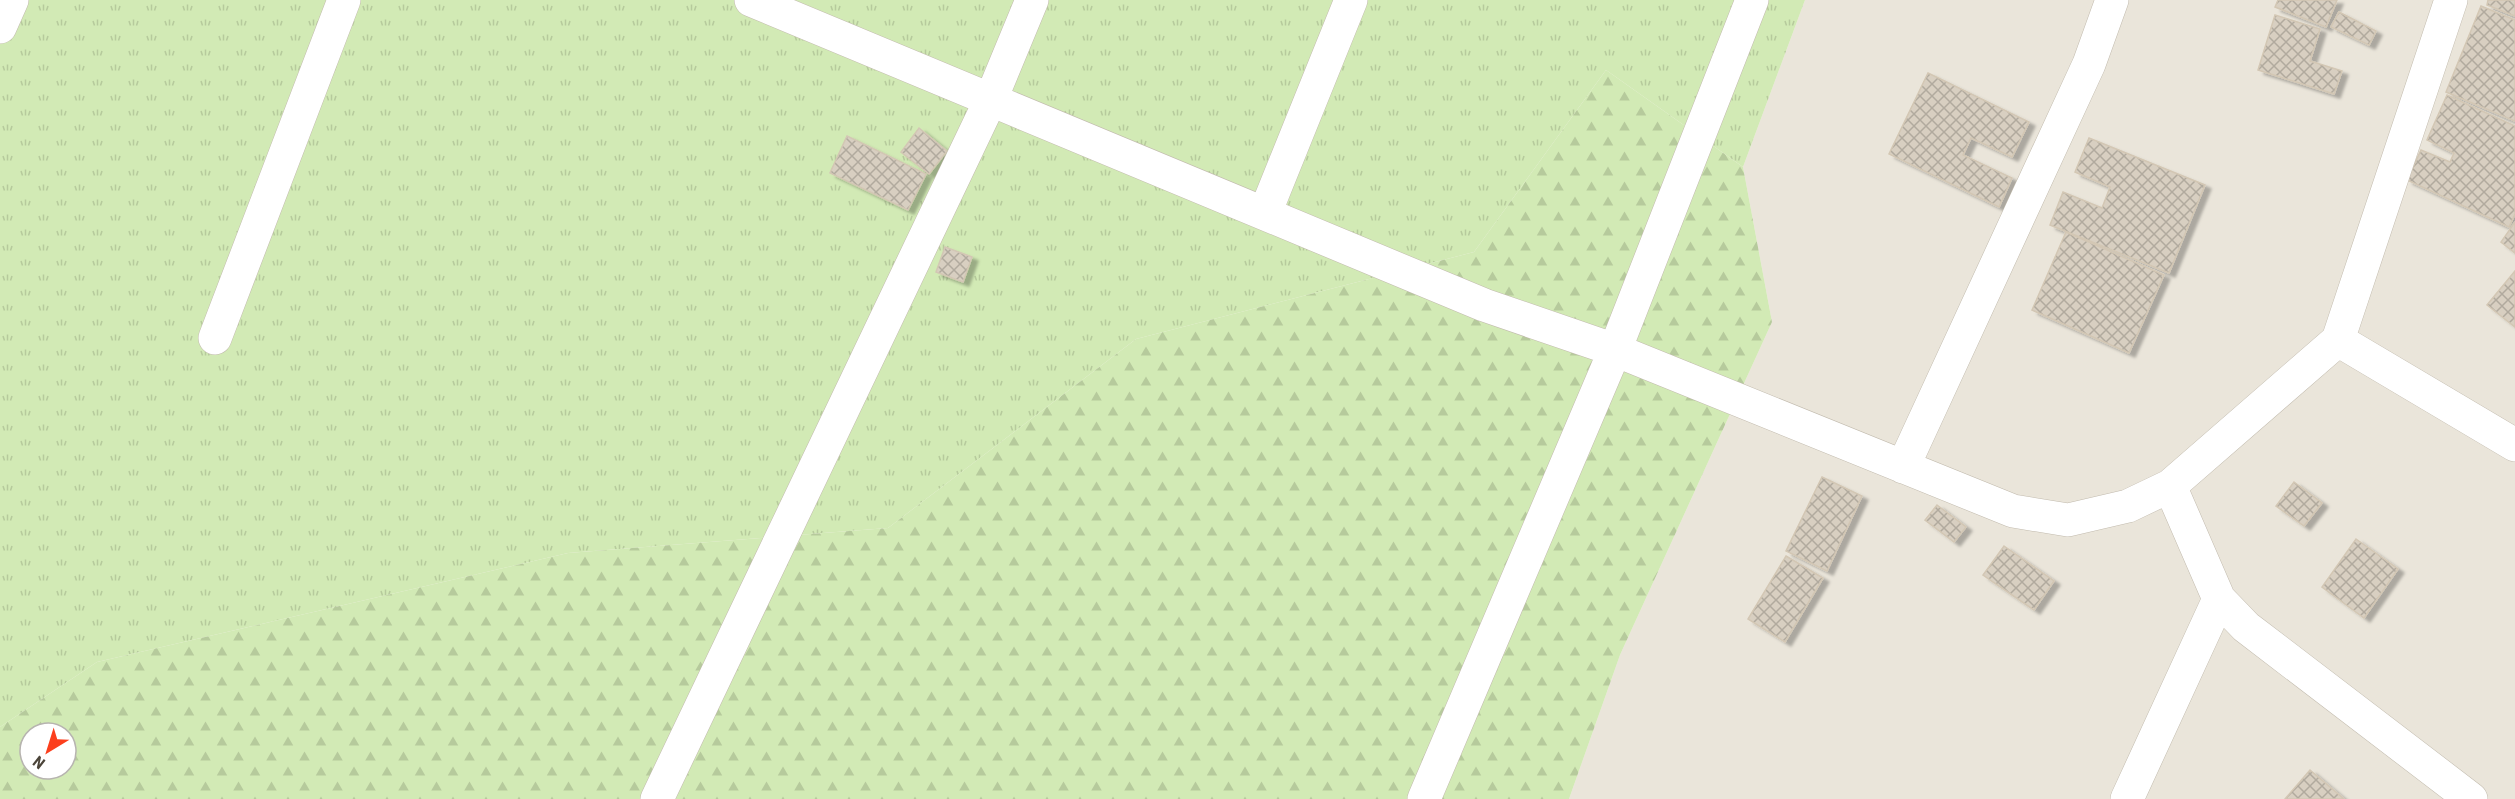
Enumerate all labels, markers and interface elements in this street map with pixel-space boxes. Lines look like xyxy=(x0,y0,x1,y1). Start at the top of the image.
north arrow xyxy=(18,721,78,781)
text: N xyxy=(29,752,49,773)

